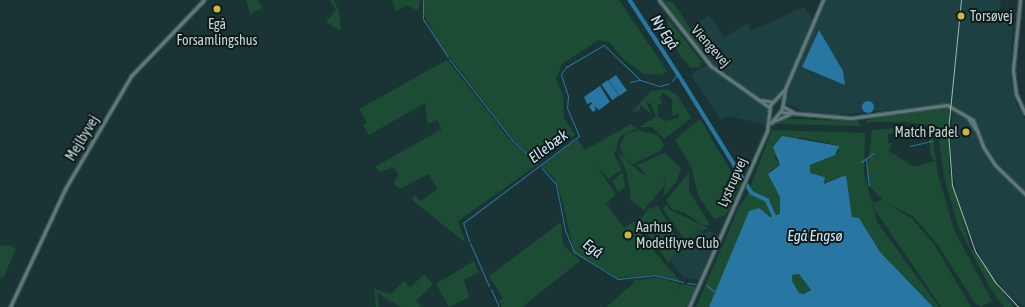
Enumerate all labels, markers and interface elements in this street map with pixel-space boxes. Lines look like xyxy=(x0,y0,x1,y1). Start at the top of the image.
marker: Egå Forsamlingshus xyxy=(212,4,222,14)
place label: Torsøvej xyxy=(970,8,1013,24)
marker: Torsøvej xyxy=(955,10,967,22)
water label: Ny Egå xyxy=(647,11,683,53)
place label: Egå Forsamlingshus xyxy=(177,16,257,48)
street label: Viengevej xyxy=(688,22,734,70)
street label: Mejlbyvej xyxy=(62,112,102,164)
place label: Match Padel xyxy=(895,124,958,140)
water label: Ellebæk xyxy=(525,125,571,167)
marker: Match Padel xyxy=(961,127,971,137)
street label: Lystrupvej xyxy=(714,155,750,209)
place label: Aarhus Modelflyve Club xyxy=(636,219,719,252)
water label: Egå Engsø xyxy=(787,227,843,245)
marker: Aarhus Modelflyve Club xyxy=(623,230,633,240)
water label: Egå xyxy=(580,235,606,261)

